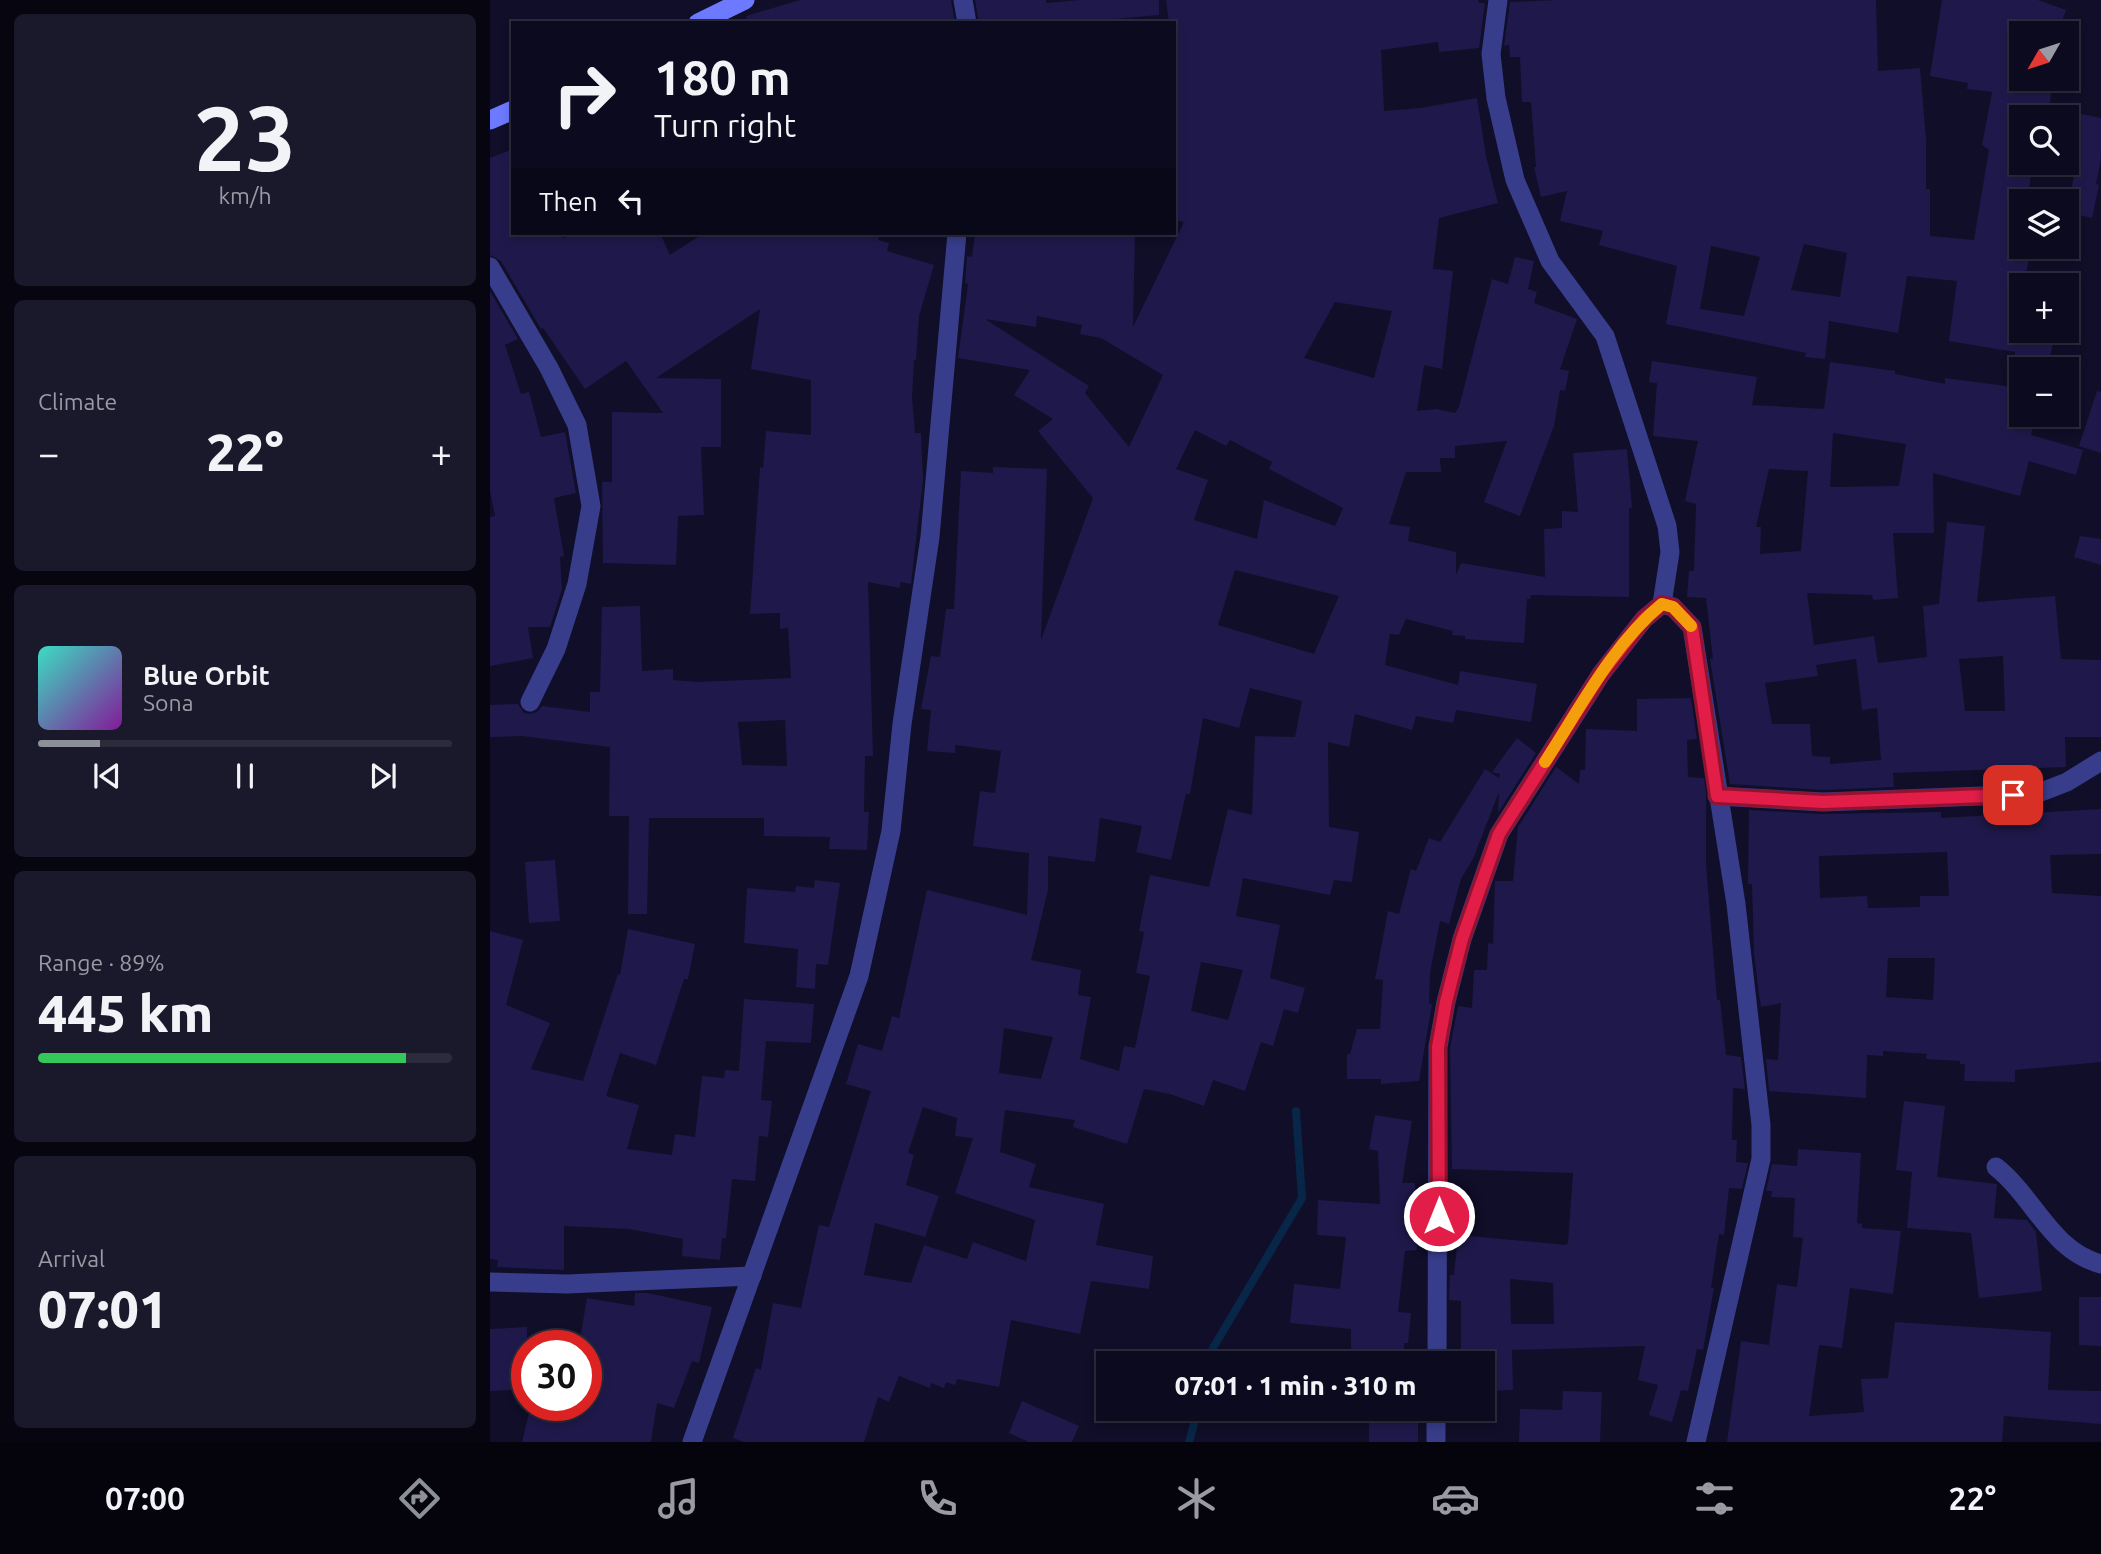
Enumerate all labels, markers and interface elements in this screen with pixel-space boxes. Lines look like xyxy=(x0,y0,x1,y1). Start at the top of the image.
north arrow xyxy=(2009,21,2079,91)
map controls xyxy=(2009,21,2079,427)
icon: right xyxy=(539,49,630,140)
text: 180 m xyxy=(654,49,791,104)
text: 23 xyxy=(194,86,296,188)
button: search xyxy=(2009,105,2079,175)
text: Turn right xyxy=(654,107,796,143)
icon: left xyxy=(612,182,650,220)
text: km/h xyxy=(218,183,272,208)
text: Then xyxy=(539,187,598,216)
button: layers xyxy=(2009,189,2079,259)
button: + xyxy=(2009,273,2079,343)
button: − xyxy=(2009,357,2079,427)
text: Climate xyxy=(38,389,117,414)
text: 22° xyxy=(206,423,284,481)
text: − xyxy=(38,432,59,474)
text: + xyxy=(431,432,452,474)
text: Blue Orbit xyxy=(143,661,270,690)
text: Sona xyxy=(143,690,193,715)
icon: previous xyxy=(88,757,126,795)
icon: pause xyxy=(226,757,264,795)
icon: next xyxy=(364,757,402,795)
pin xyxy=(1983,765,2043,825)
icon: arrive xyxy=(1994,776,2032,814)
text: Range · 89% xyxy=(38,950,165,975)
text: 445 km xyxy=(38,984,213,1042)
position arrow xyxy=(1402,1179,1476,1253)
text: Arrival xyxy=(38,1246,105,1271)
text: 07:01 xyxy=(38,1280,168,1338)
speed limit sign: 30 xyxy=(511,1330,602,1421)
text: 07:01 · 1 min · 310 m xyxy=(1175,1371,1416,1400)
icon: directions xyxy=(395,1474,444,1523)
icon: music xyxy=(654,1474,703,1523)
icon: phone xyxy=(913,1474,962,1523)
icon: climate xyxy=(1172,1474,1221,1523)
icon: car xyxy=(1431,1474,1480,1523)
icon: filters xyxy=(1690,1474,1739,1523)
text: 07:00 xyxy=(105,1480,185,1516)
text: 22° xyxy=(1949,1480,1996,1516)

